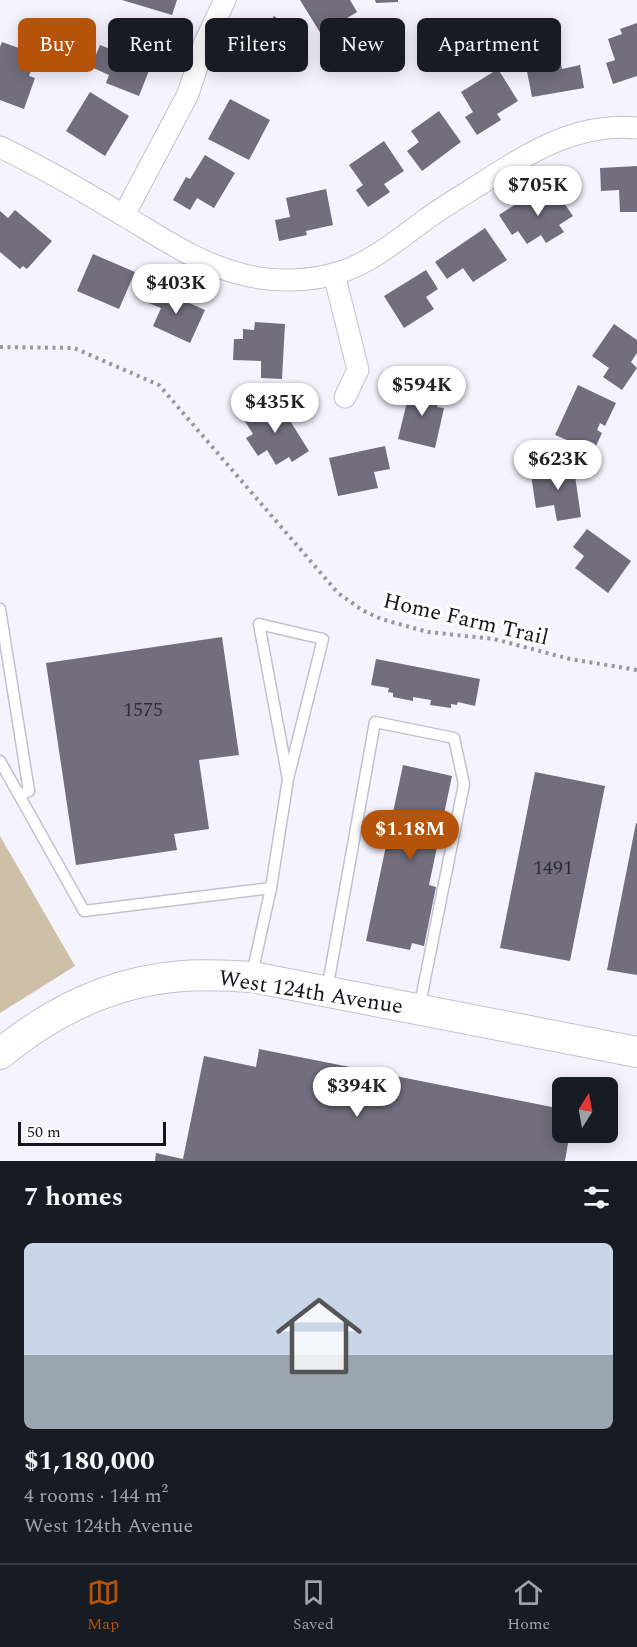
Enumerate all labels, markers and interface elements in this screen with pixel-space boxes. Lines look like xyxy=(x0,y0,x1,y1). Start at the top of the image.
chip: Buy xyxy=(18,18,96,72)
chip: Rent xyxy=(108,18,193,72)
chip: Filters xyxy=(205,18,308,72)
chip: New xyxy=(320,18,405,72)
chip: Apartment xyxy=(417,18,561,72)
pin: $705K xyxy=(496,166,580,217)
text: $705K xyxy=(508,170,568,200)
pin: $403K xyxy=(134,264,218,315)
text: $403K xyxy=(146,268,206,298)
pin: $594K xyxy=(380,366,464,417)
text: $594K xyxy=(392,370,452,400)
pin: $435K xyxy=(233,383,317,434)
text: $435K xyxy=(245,387,305,417)
pin: $623K xyxy=(516,440,600,491)
text: $623K xyxy=(528,444,588,474)
street label: Home Farm Trail xyxy=(380,584,552,655)
house number: 1575 xyxy=(123,695,163,725)
pin: $1.18M xyxy=(361,810,459,861)
text: $1.18M xyxy=(375,814,445,844)
house number: 1491 xyxy=(533,853,573,883)
street label: West 124th Avenue xyxy=(216,962,405,1023)
pin: $394K xyxy=(315,1067,399,1118)
text: $394K xyxy=(327,1071,387,1101)
north arrow xyxy=(552,1077,618,1143)
map controls xyxy=(552,1077,618,1143)
scale bar xyxy=(18,1119,166,1146)
text: 50 m xyxy=(27,1120,61,1144)
text: 7 homes xyxy=(24,1177,123,1217)
icon: filters xyxy=(580,1181,613,1214)
icon: home xyxy=(265,1282,373,1390)
text: $1,180,000 xyxy=(24,1441,155,1481)
text: 4 rooms · 144 m² xyxy=(24,1481,168,1511)
text: West 124th Avenue xyxy=(24,1511,193,1541)
tab: Map xyxy=(87,1576,120,1636)
tab: Saved xyxy=(293,1576,334,1636)
tab: Home xyxy=(507,1576,550,1636)

